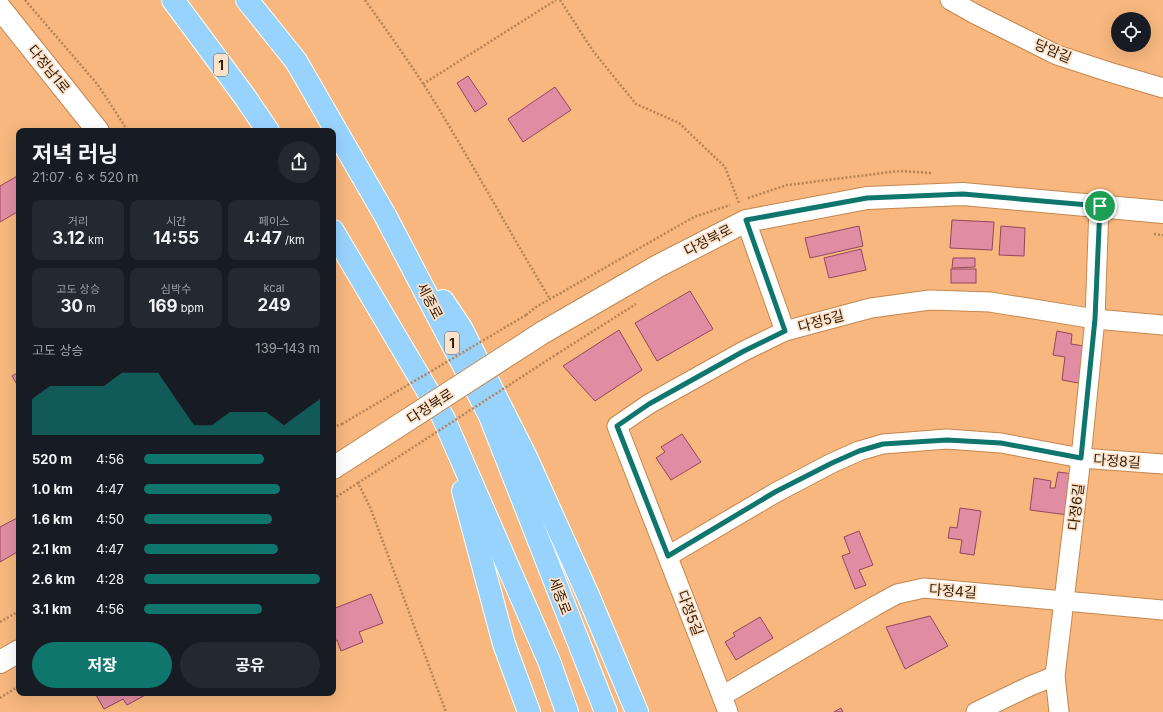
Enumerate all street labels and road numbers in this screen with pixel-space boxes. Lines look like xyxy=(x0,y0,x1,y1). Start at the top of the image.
street label: 당암길 xyxy=(1032,35,1074,66)
street label: 다정남1로 xyxy=(25,41,74,96)
road number: 1 xyxy=(214,54,228,76)
street label: 다정북로 xyxy=(681,220,735,259)
street label: 세종로 xyxy=(414,280,447,322)
street label: 다정5길 xyxy=(796,306,846,335)
road number: 1 xyxy=(445,332,459,354)
street label: 다정북로 xyxy=(403,384,456,427)
street label: 다정8길 xyxy=(1093,450,1141,471)
street label: 다정6길 xyxy=(1064,482,1087,531)
street label: 세종로 xyxy=(546,575,575,617)
street label: 다정4길 xyxy=(929,580,977,601)
street label: 다정5길 xyxy=(674,588,707,638)

